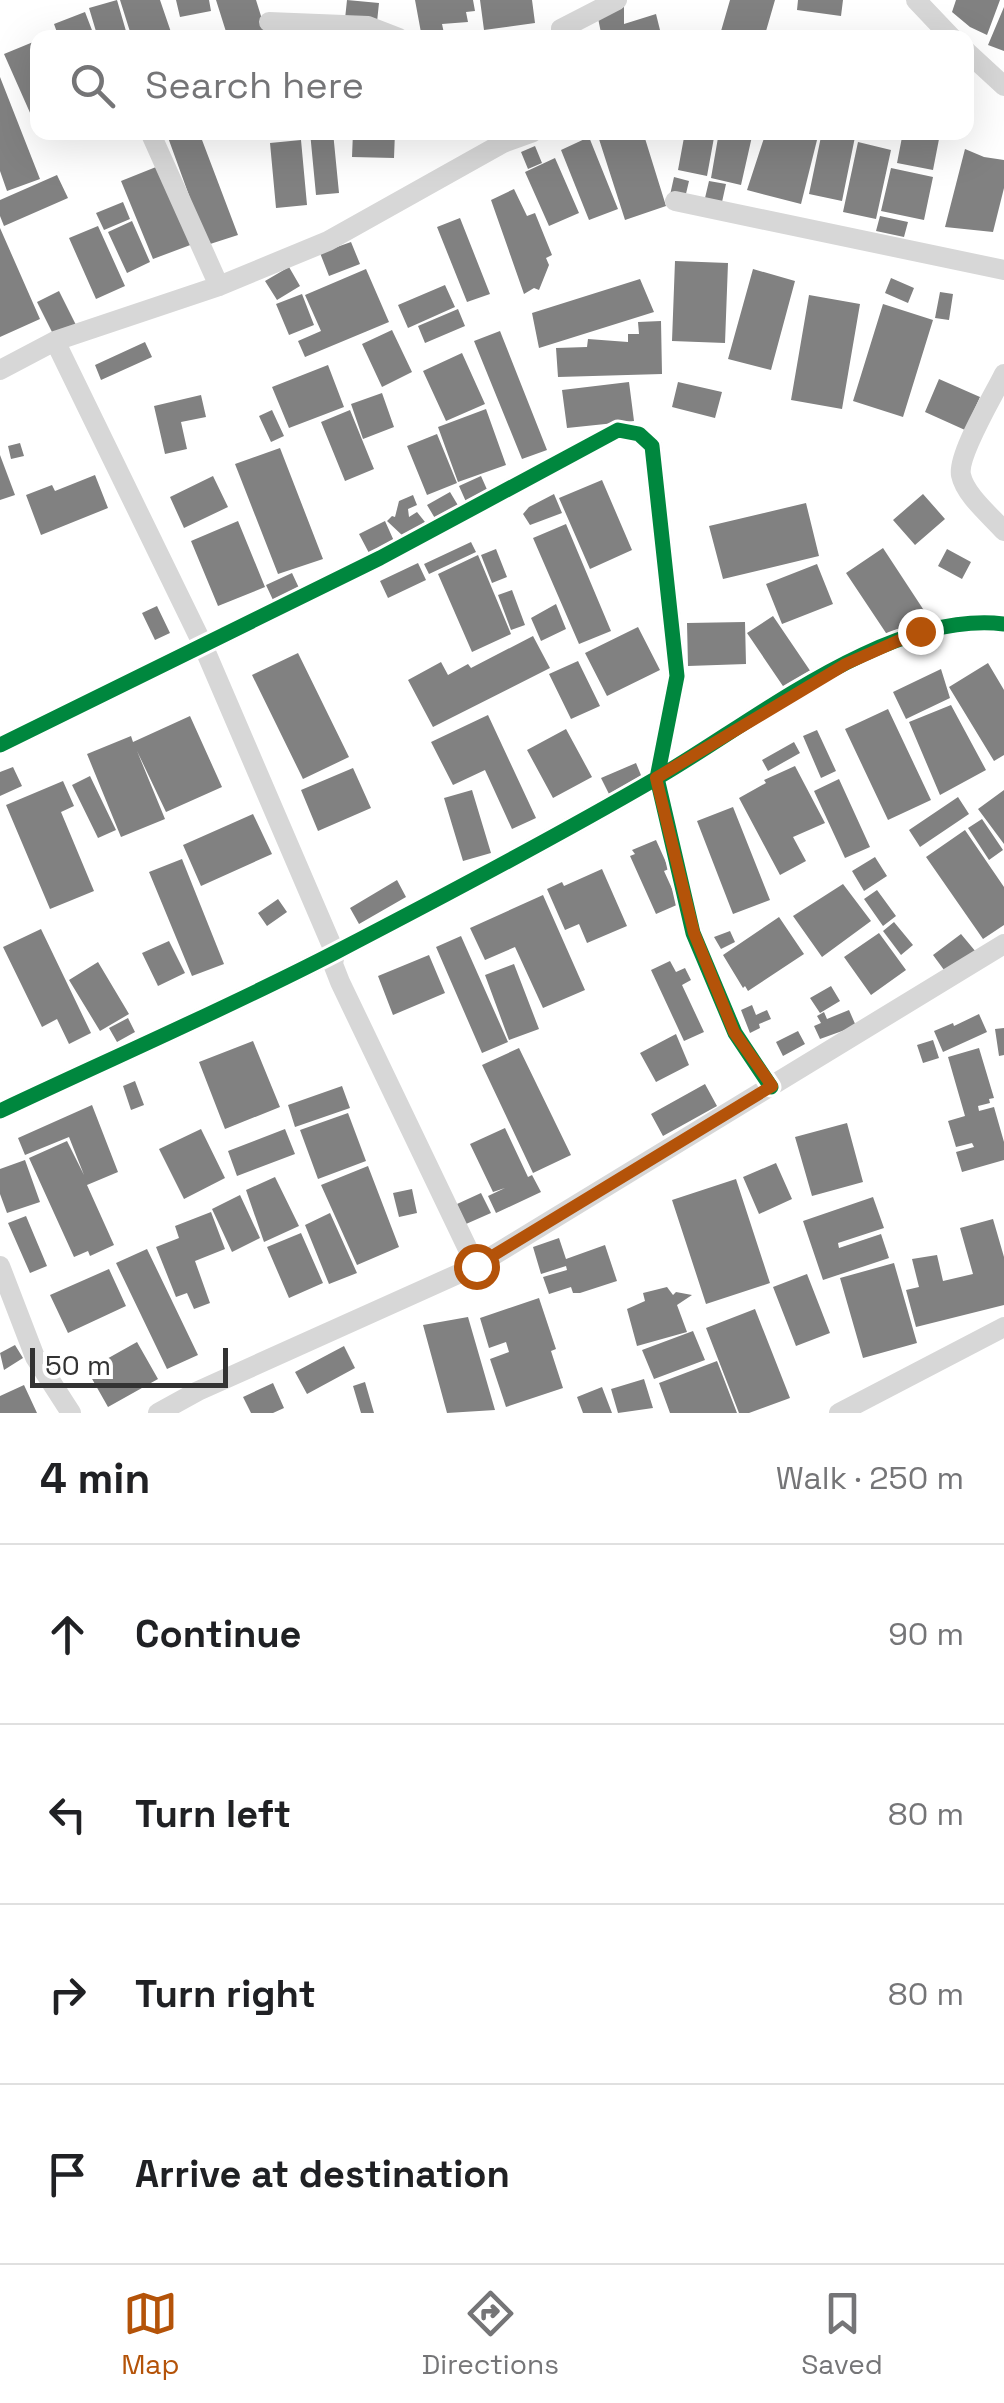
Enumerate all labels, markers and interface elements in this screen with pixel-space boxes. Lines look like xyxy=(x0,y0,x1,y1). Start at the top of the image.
search box xyxy=(30,30,974,140)
icon: search xyxy=(65,58,120,113)
text: Search here xyxy=(145,61,364,109)
route end xyxy=(898,609,944,655)
route start xyxy=(454,1244,500,1290)
scale bar xyxy=(30,1343,228,1388)
text: 50 m xyxy=(45,1347,111,1383)
text: 4 min xyxy=(40,1452,150,1505)
text: Walk · 250 m xyxy=(776,1458,964,1498)
icon: ahead xyxy=(40,1607,95,1662)
text: Continue xyxy=(135,1610,301,1658)
text: 90 m xyxy=(888,1614,964,1654)
icon: left xyxy=(40,1787,95,1842)
text: Turn left xyxy=(135,1790,291,1838)
text: 80 m xyxy=(888,1794,964,1834)
icon: right xyxy=(40,1967,95,2022)
text: Turn right xyxy=(135,1970,316,2018)
text: 80 m xyxy=(888,1974,964,2014)
icon: arrive xyxy=(40,2147,95,2202)
text: Arrive at destination xyxy=(135,2150,510,2198)
tab: Map xyxy=(121,2286,179,2382)
tab: Directions xyxy=(422,2286,559,2382)
tab: Saved xyxy=(801,2286,883,2382)

